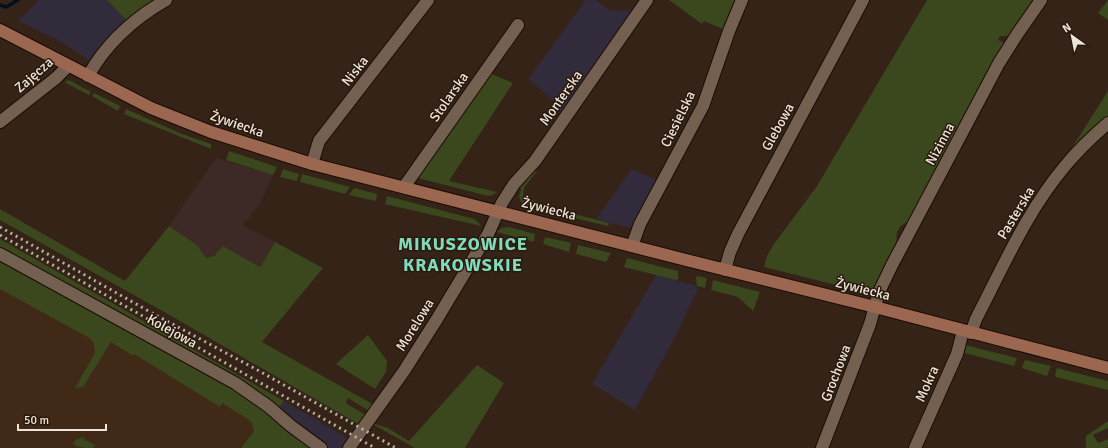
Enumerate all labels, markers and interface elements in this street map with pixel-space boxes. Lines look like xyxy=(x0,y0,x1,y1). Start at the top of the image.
north arrow xyxy=(1052,16,1092,56)
text: N xyxy=(1060,20,1074,36)
street label: Niska xyxy=(338,53,372,89)
street label: Zajęcza xyxy=(11,54,57,96)
street label: Monterska xyxy=(536,67,586,129)
street label: Stolarska xyxy=(426,69,472,125)
street label: Ciesielska xyxy=(657,88,699,150)
street label: Glebowa xyxy=(758,100,798,154)
street label: Żywiecka xyxy=(208,107,266,141)
street label: Nizinna xyxy=(922,120,958,168)
street label: Pasterska xyxy=(994,184,1038,242)
street label: Żywiecka xyxy=(520,194,578,224)
district label: MIKUSZOWICE KRAKOWSKIE xyxy=(398,233,528,276)
street label: Żywiecka xyxy=(834,274,892,304)
street label: Morelowa xyxy=(392,296,438,354)
street label: Kolejowa xyxy=(144,310,200,352)
street label: Grochowa xyxy=(817,342,855,404)
street label: Mokra xyxy=(912,363,942,405)
scale bar xyxy=(18,406,106,432)
text: 50 m xyxy=(24,413,49,428)

